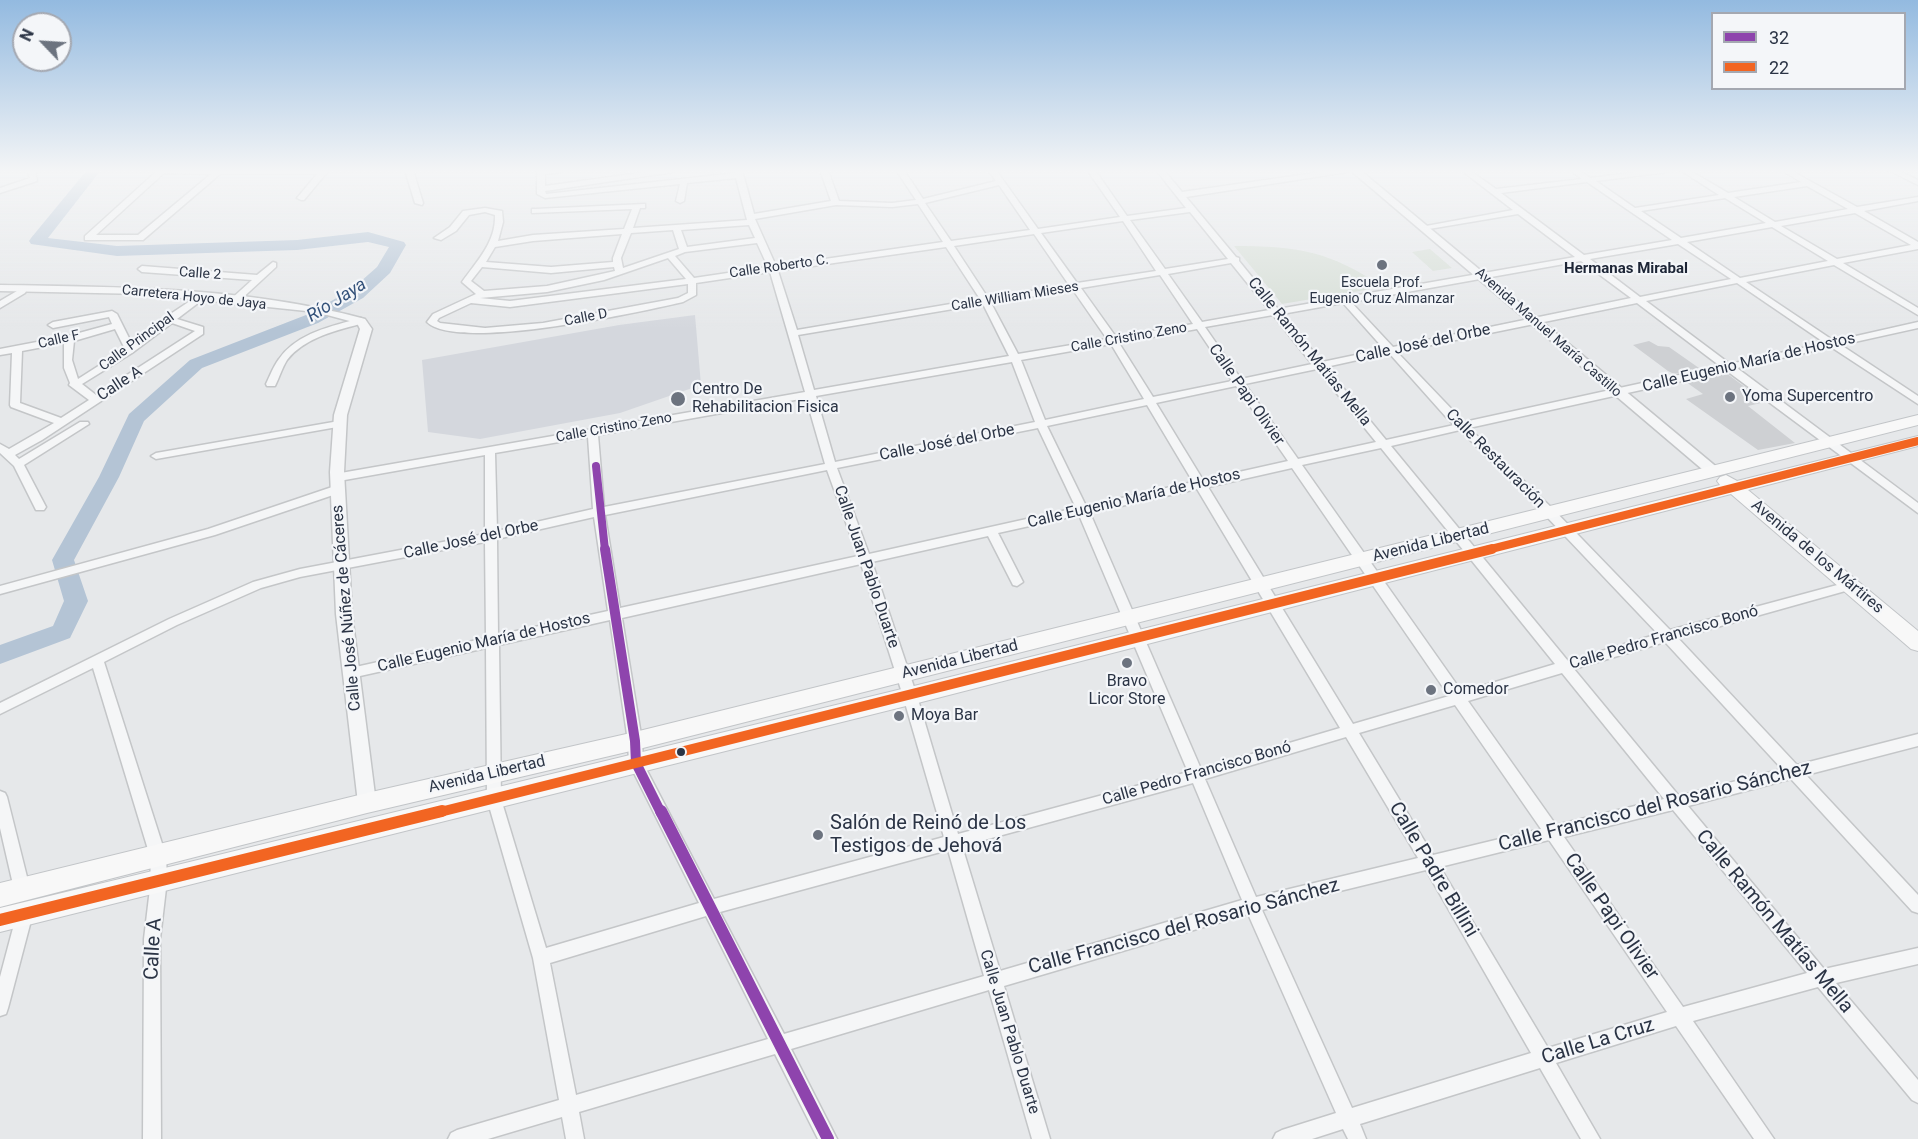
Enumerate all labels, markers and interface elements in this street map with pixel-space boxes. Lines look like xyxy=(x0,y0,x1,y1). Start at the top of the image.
north arrow xyxy=(12,12,72,72)
legend xyxy=(1711,12,1906,90)
text: N xyxy=(16,26,38,44)
text: 32 xyxy=(1769,27,1789,48)
text: 22 xyxy=(1769,57,1789,78)
street label: Calle Roberto C. xyxy=(728,252,830,282)
marker: Escuela Prof. Eugenio Cruz Almanzar xyxy=(1375,258,1389,272)
district label: Hermanas Mirabal xyxy=(1564,260,1688,278)
street label: Calle 2 xyxy=(178,264,222,284)
street label: Avenida Manuel María Castillo xyxy=(1471,265,1625,401)
water label: Río Jaya xyxy=(303,274,371,328)
street label: Calle Ramón Matías Mella xyxy=(1243,274,1375,430)
place label: Escuela Prof. Eugenio Cruz Almanzar xyxy=(1310,275,1454,308)
street label: Calle William Mieses xyxy=(950,279,1080,315)
street label: Carretera Hoyo de Jaya xyxy=(121,282,267,314)
street label: Calle D xyxy=(563,306,609,330)
street label: Calle Principal xyxy=(96,309,178,375)
street label: Calle Cristino Zeno xyxy=(1070,320,1188,356)
street label: Calle José del Orbe xyxy=(1354,320,1492,368)
street label: Calle F xyxy=(37,327,81,353)
street label: Calle Eugenio María de Hostos xyxy=(1641,329,1857,397)
street label: Calle Papi Olivier xyxy=(1204,341,1288,449)
street label: Calle A xyxy=(94,362,146,406)
place label: Centro De Rehabilitacion Fisica xyxy=(692,380,839,418)
place label: Yoma Supercentro xyxy=(1742,387,1873,407)
marker: Centro De Rehabilitacion Fisica xyxy=(669,390,687,408)
marker: Yoma Supercentro xyxy=(1723,390,1737,404)
street label: Calle Restauración xyxy=(1441,405,1549,513)
street label: Calle Cristino Zeno xyxy=(555,410,673,446)
street label: Calle José del Orbe xyxy=(878,420,1016,466)
street label: Calle Eugenio María de Hostos xyxy=(1026,465,1242,533)
street label: Calle Juan Pablo Duarte xyxy=(829,483,903,651)
street label: Avenida de los Mártires xyxy=(1747,496,1887,618)
street label: Calle José Núñez de Cáceres xyxy=(328,504,366,712)
street label: Calle José del Orbe xyxy=(402,516,540,564)
street label: Avenida Libertad xyxy=(1371,519,1491,567)
street label: Calle Pedro Francisco Bonó xyxy=(1567,602,1761,674)
street label: Calle Eugenio María de Hostos xyxy=(376,609,592,677)
street label: Avenida Libertad xyxy=(900,636,1020,684)
marker: Bravo Licor Store xyxy=(1120,656,1134,670)
place label: Bravo Licor Store xyxy=(1089,672,1165,710)
place label: Comedor xyxy=(1443,680,1509,700)
marker: Comedor xyxy=(1424,683,1438,697)
place label: Moya Bar xyxy=(911,706,978,726)
marker: Moya Bar xyxy=(892,709,906,723)
street label: Calle Pedro Francisco Bonó xyxy=(1100,738,1294,810)
unlabelled marker xyxy=(675,746,687,758)
street label: Avenida Libertad xyxy=(427,752,547,798)
street label: Calle Francisco del Rosario Sánchez xyxy=(1496,756,1814,858)
street label: Calle Padre Billini xyxy=(1383,798,1483,942)
place label: Salón de Reinó de Los Testigos de Jehová xyxy=(830,812,1026,859)
street label: Calle Ramón Matías Mella xyxy=(1690,825,1858,1019)
marker: Salón de Reinó de Los Testigos de Jehová xyxy=(811,828,825,842)
street label: Calle Papi Olivier xyxy=(1558,849,1664,985)
street label: Calle Francisco del Rosario Sánchez xyxy=(1026,874,1342,980)
street label: Calle A xyxy=(140,917,168,981)
street label: Calle Juan Pablo Duarte xyxy=(975,948,1043,1116)
street label: Calle La Cruz xyxy=(1539,1013,1657,1071)

